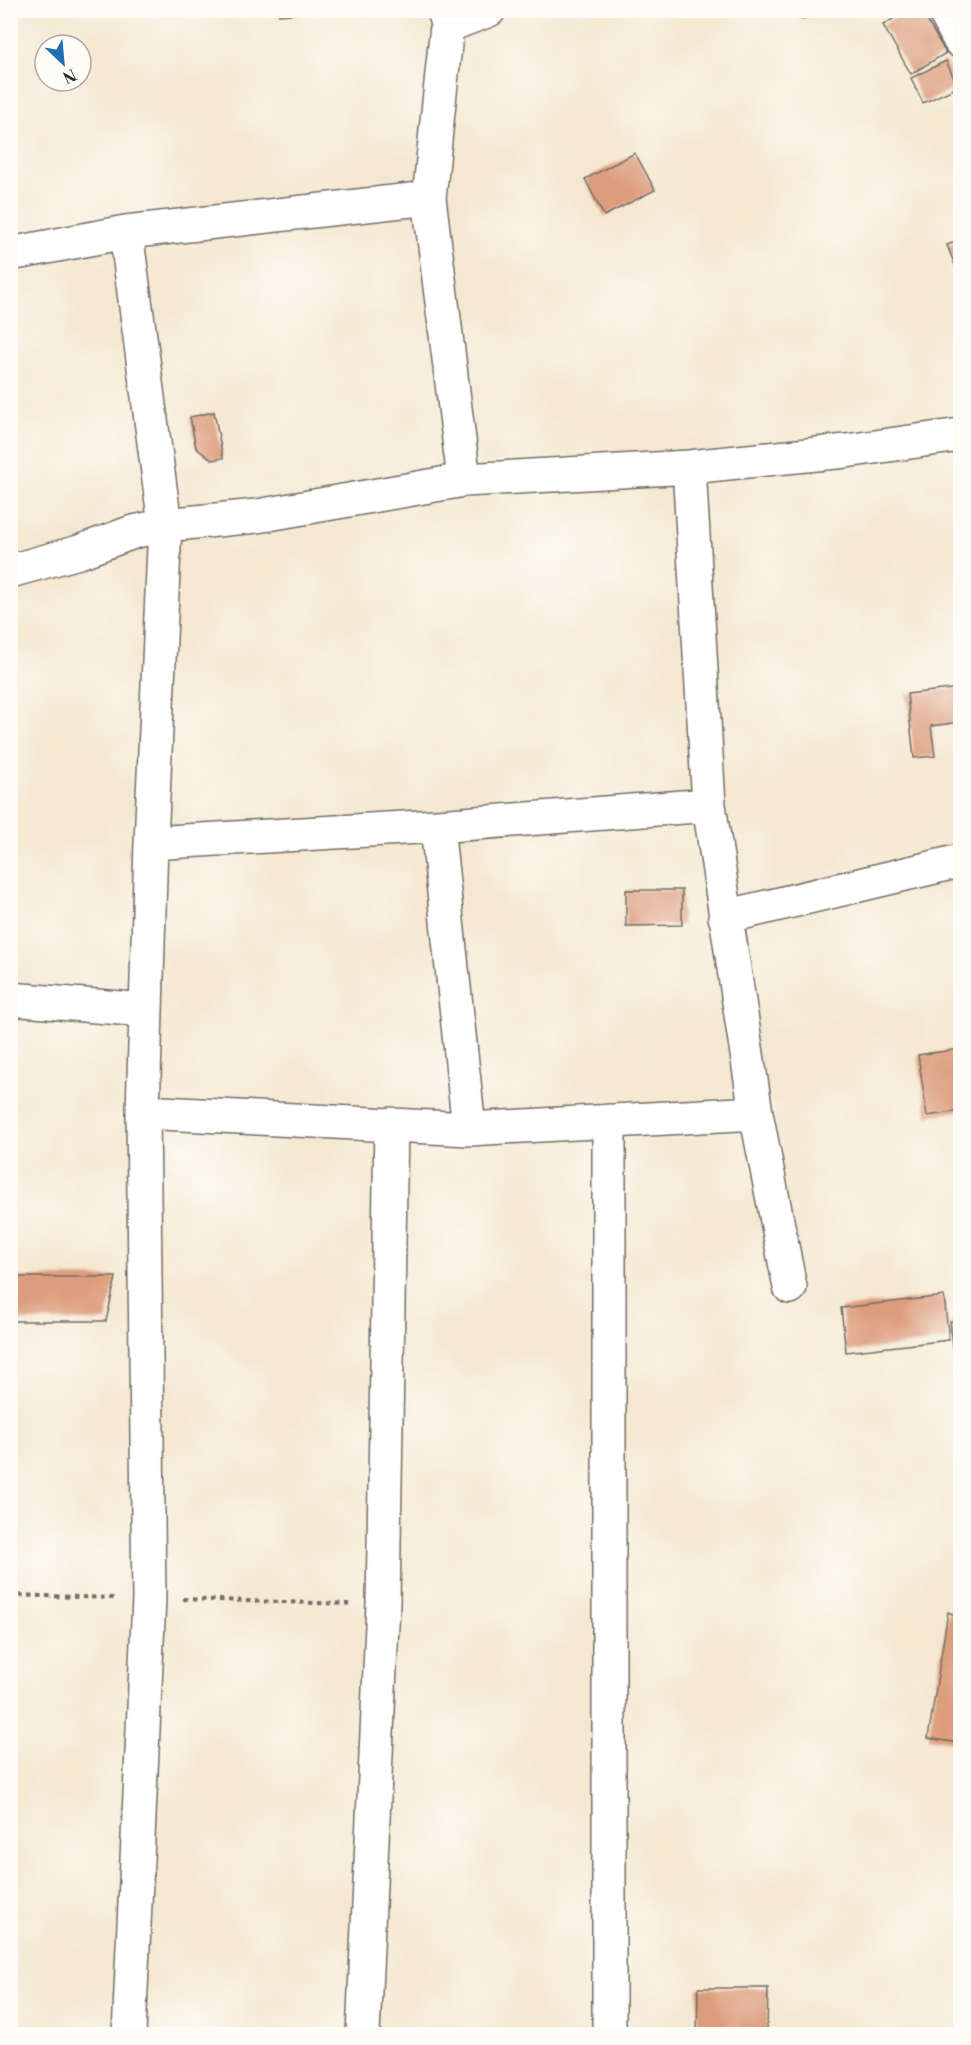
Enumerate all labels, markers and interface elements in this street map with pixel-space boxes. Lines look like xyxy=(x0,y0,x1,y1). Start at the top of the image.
north arrow xyxy=(33,33,93,93)
text: N xyxy=(59,64,79,87)

